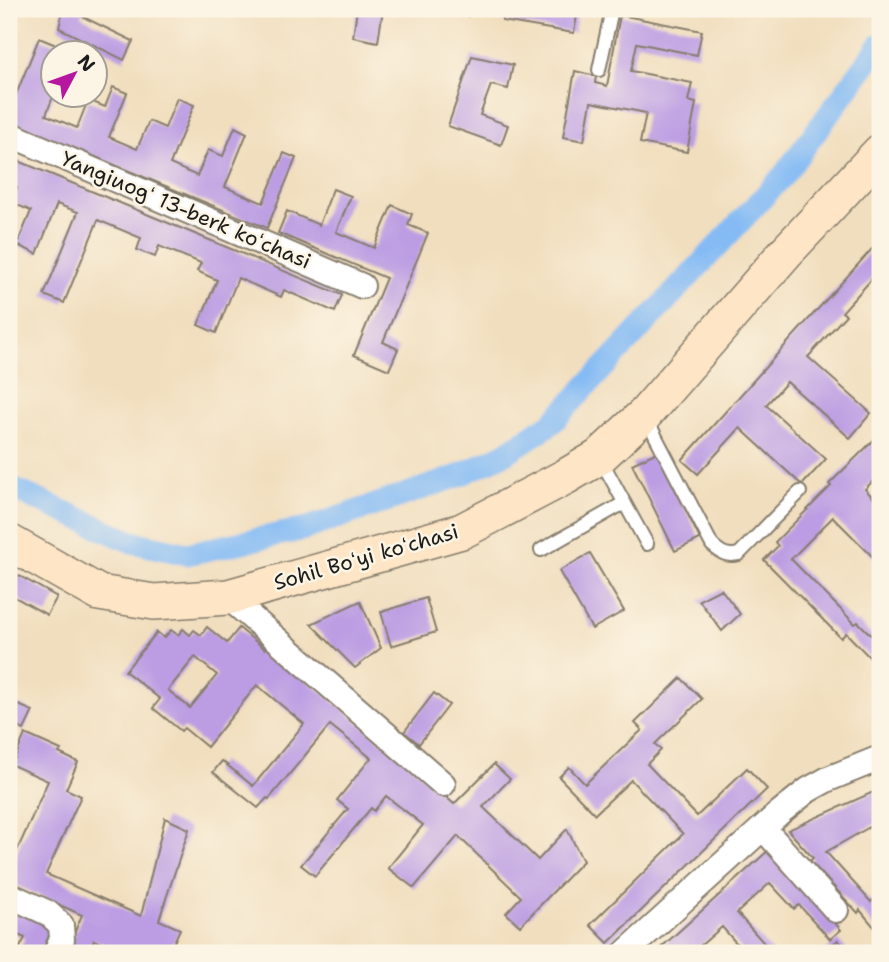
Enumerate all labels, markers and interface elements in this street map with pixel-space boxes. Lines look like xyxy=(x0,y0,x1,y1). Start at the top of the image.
north arrow xyxy=(38,38,108,108)
text: N xyxy=(72,49,101,77)
street label: Yangiиogʻ 13-berk koʻchasi xyxy=(57,145,315,275)
street label: Sohil Boʻyi koʻchasi xyxy=(270,517,462,597)

